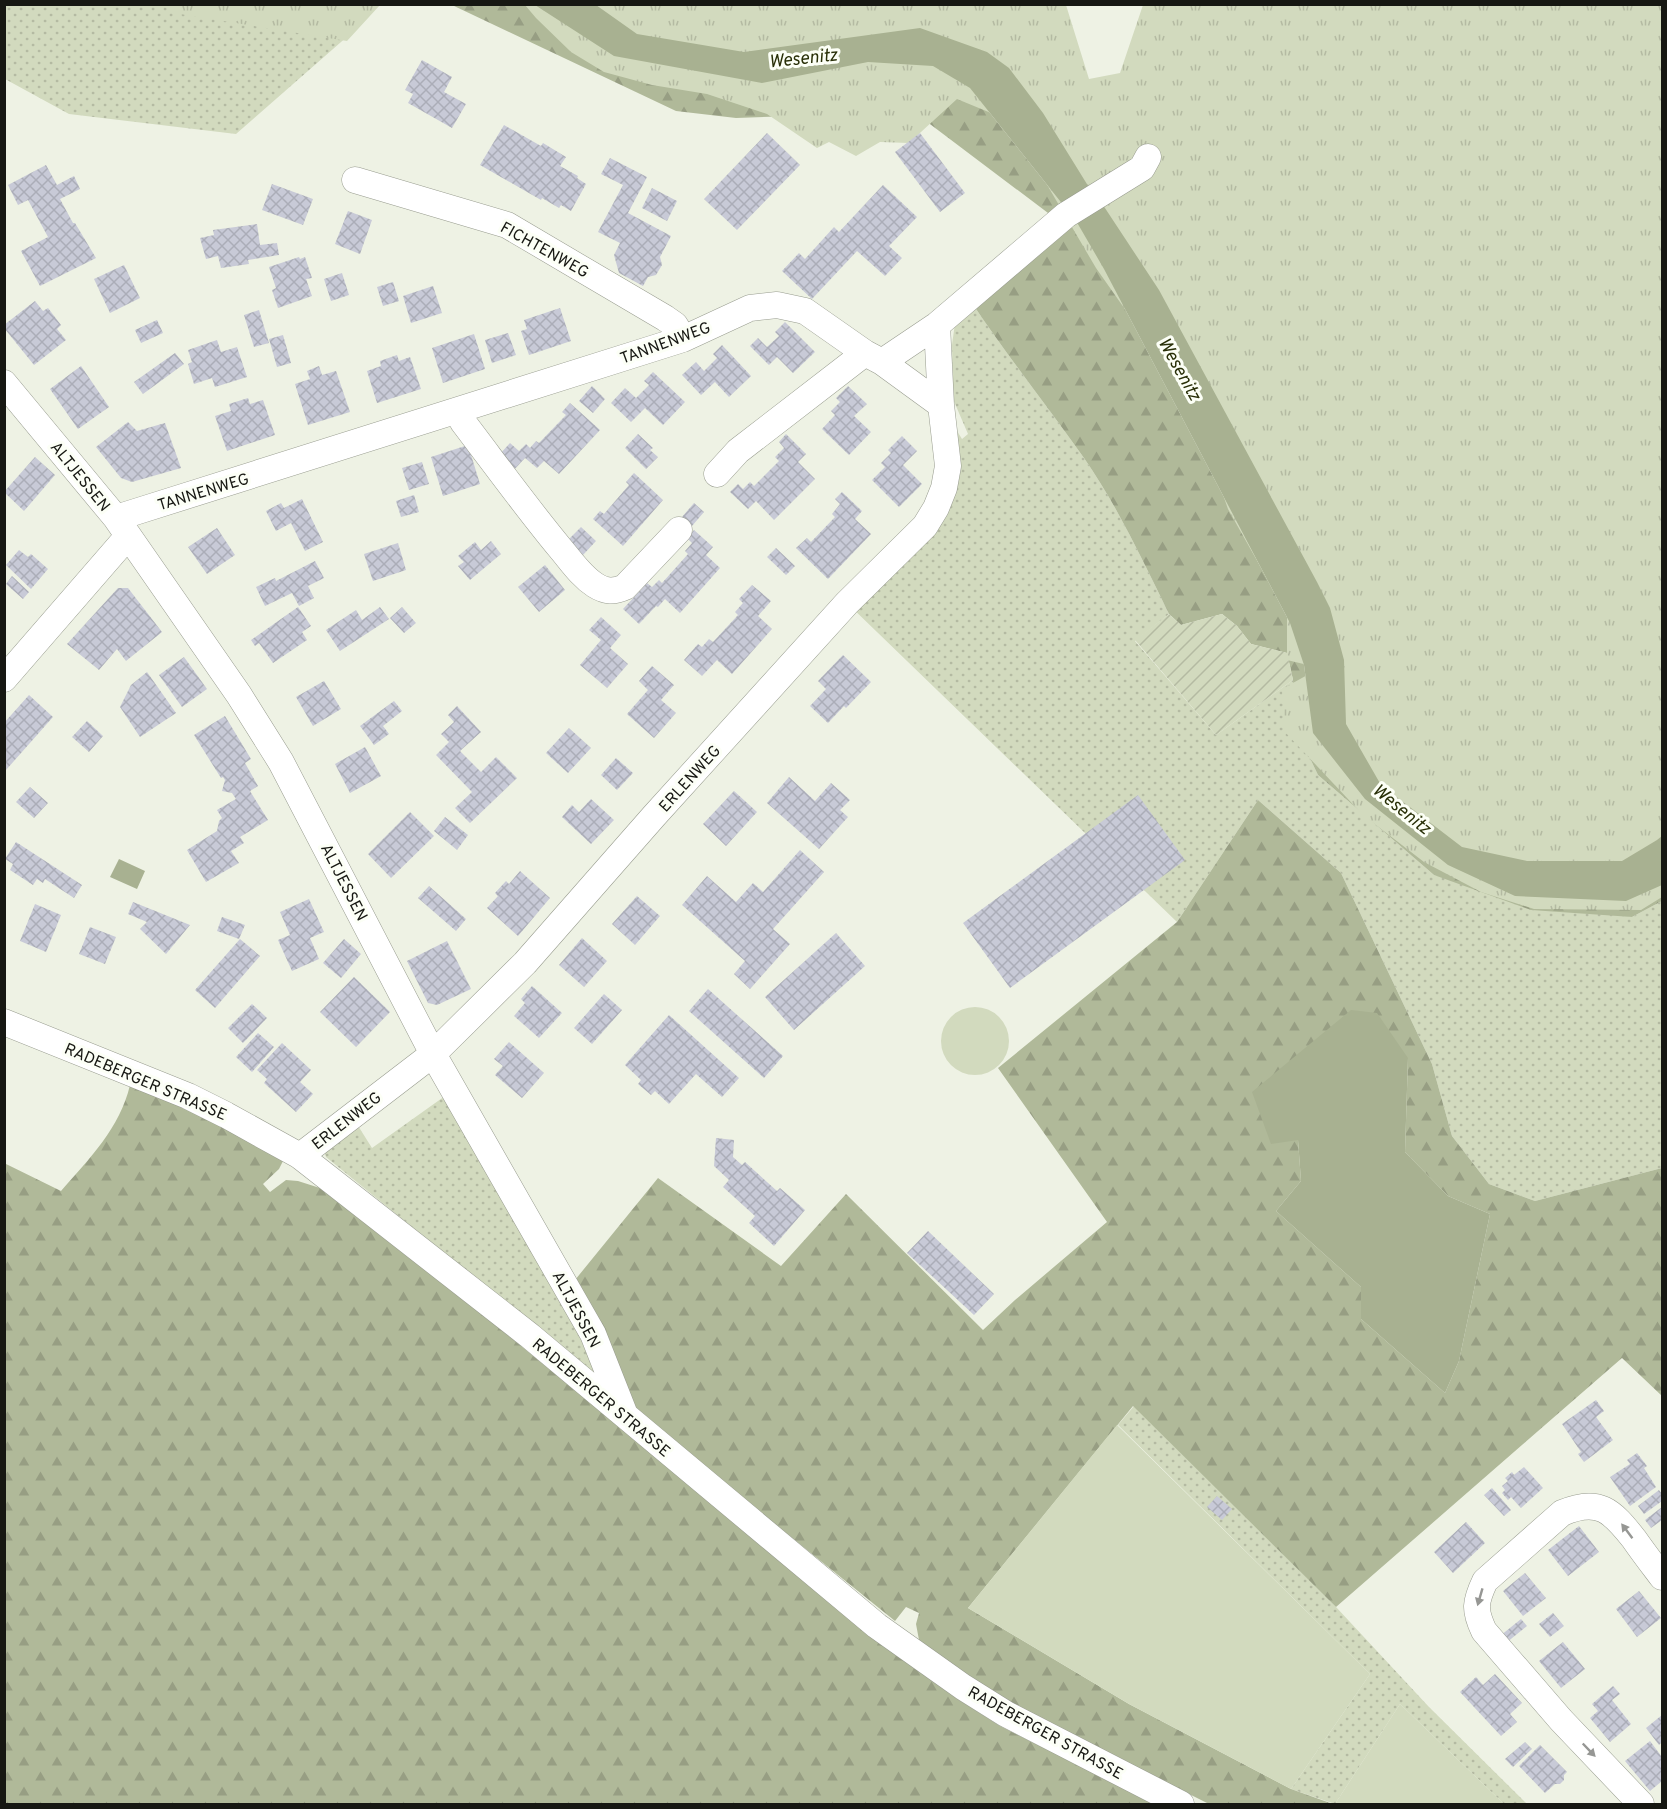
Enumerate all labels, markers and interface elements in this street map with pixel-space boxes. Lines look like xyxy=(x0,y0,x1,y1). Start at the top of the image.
water label: Wesenitz xyxy=(768,44,840,75)
street label: FICHTENWEG xyxy=(496,218,592,283)
street label: TANNENWEG xyxy=(618,318,714,369)
water label: Wesenitz xyxy=(1152,334,1206,407)
street label: ALTJESSEN xyxy=(45,438,114,516)
street label: TANNENWEG xyxy=(155,470,252,516)
street label: ERLENWEG xyxy=(655,742,726,817)
water label: Wesenitz xyxy=(1367,780,1436,842)
street label: ALTJESSEN xyxy=(315,841,371,925)
street label: RADEBERGER STRASSE xyxy=(61,1040,229,1126)
street label: ERLENWEG xyxy=(308,1088,386,1155)
street label: ALTJESSEN xyxy=(547,1268,604,1352)
street label: RADEBERGER STRASSE xyxy=(527,1335,674,1462)
one-way arrow xyxy=(1621,1523,1633,1539)
one-way arrow xyxy=(1475,1588,1484,1606)
street label: RADEBERGER STRASSE xyxy=(964,1683,1126,1785)
one-way arrow xyxy=(1582,1742,1596,1757)

